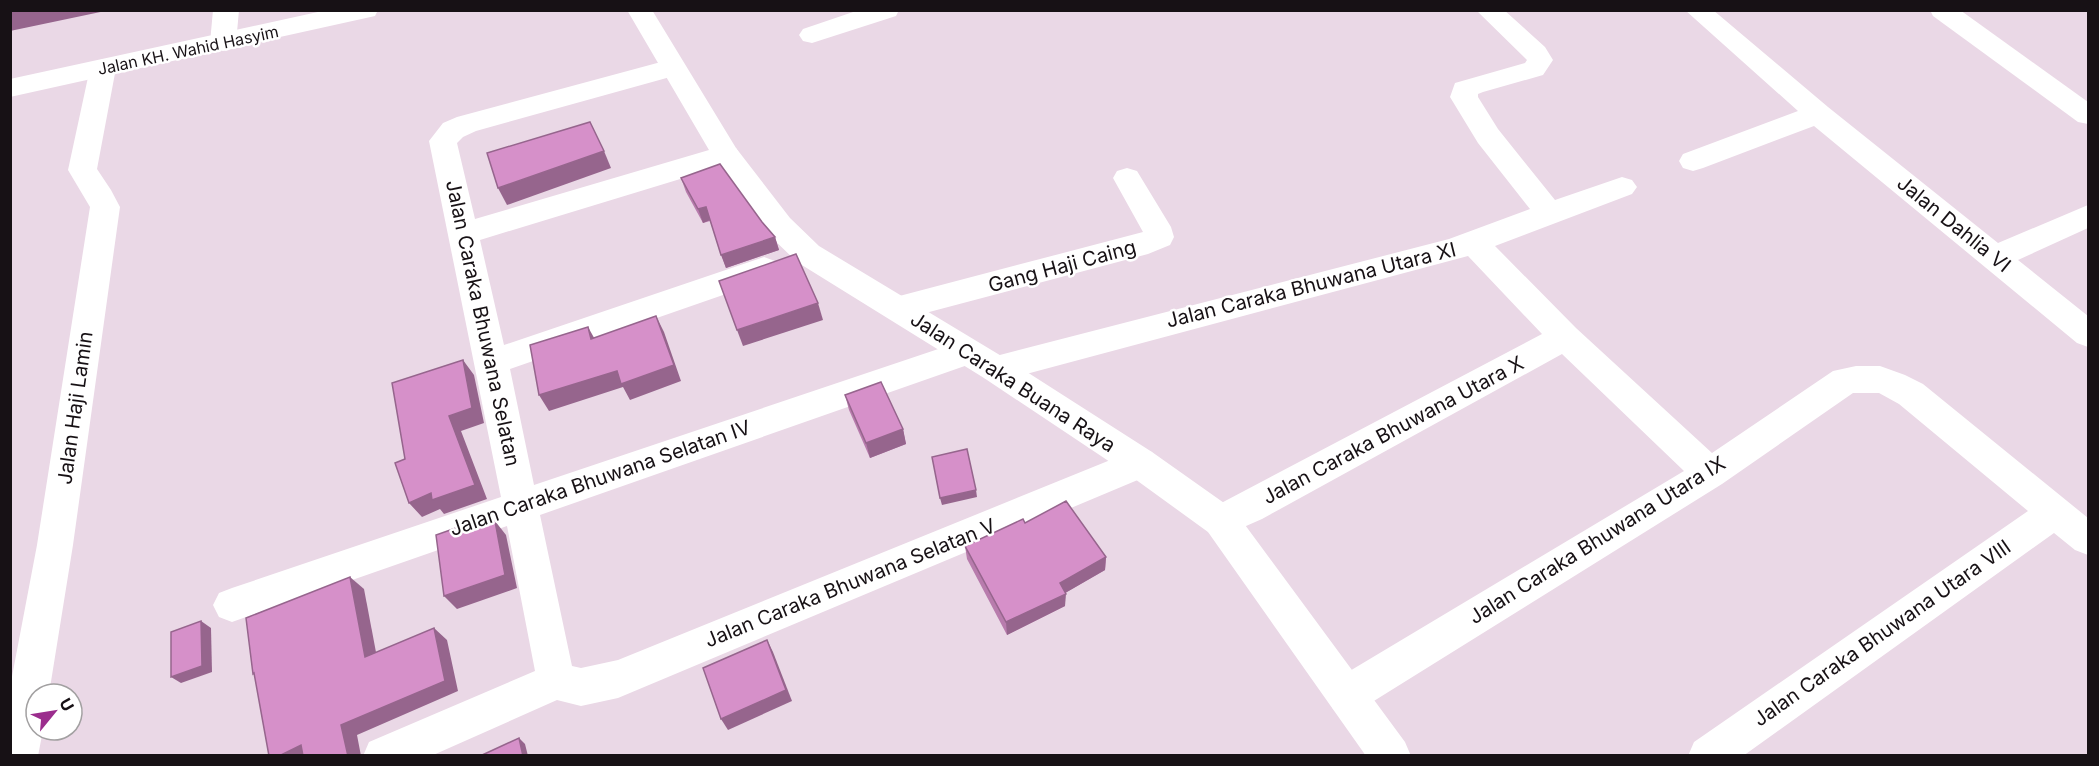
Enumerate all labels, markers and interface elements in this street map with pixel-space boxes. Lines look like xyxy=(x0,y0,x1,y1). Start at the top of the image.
street label: Jalan KH. Wahid Hasyim xyxy=(96,21,280,79)
street label: Jalan Dahlia VI xyxy=(1892,171,2016,277)
street label: Jalan Caraka Bhuwana Selatan xyxy=(441,178,525,468)
street label: Gang Haji Caing xyxy=(985,235,1139,297)
street label: Jalan Caraka Bhuwana Utara XI xyxy=(1164,237,1458,333)
street label: Jalan Caraka Buana Raya xyxy=(906,307,1120,457)
street label: Jalan Haji Lamin xyxy=(52,330,98,486)
street label: Jalan Caraka Bhuwana Utara X xyxy=(1258,351,1528,509)
street label: Jalan Caraka Bhuwana Selatan IV xyxy=(446,415,754,541)
street label: Jalan Caraka Bhuwana Utara IX xyxy=(1464,451,1730,629)
street label: Jalan Caraka Bhuwana Selatan V xyxy=(701,513,999,652)
street label: Jalan Caraka Bhuwana Utara VIII xyxy=(1749,535,2015,731)
north arrow xyxy=(24,682,84,742)
text: U xyxy=(55,694,79,715)

